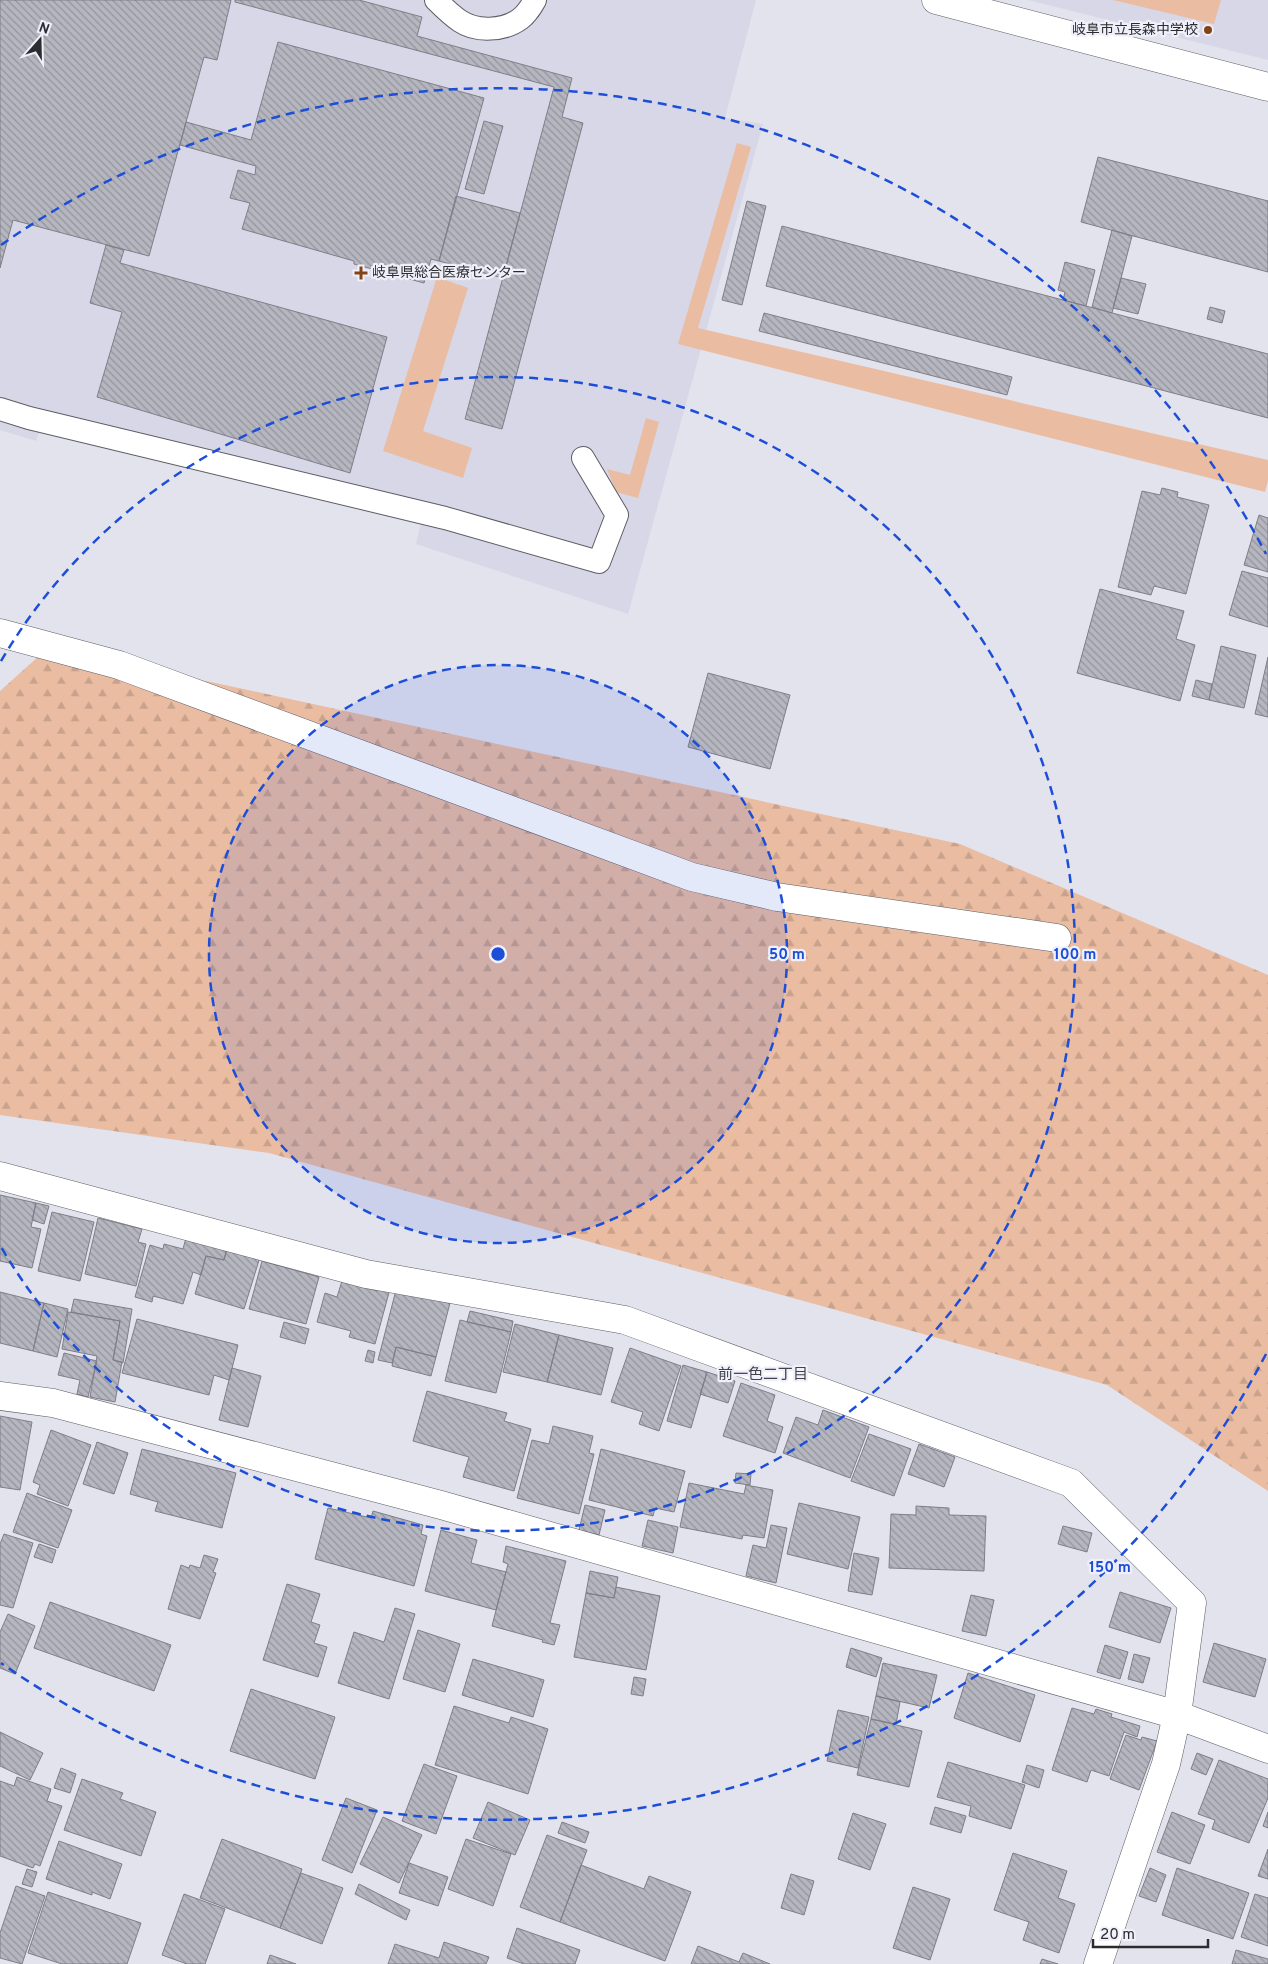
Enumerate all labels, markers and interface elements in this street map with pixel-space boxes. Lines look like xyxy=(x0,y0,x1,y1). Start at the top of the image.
north arrow xyxy=(15,15,65,65)
text: N xyxy=(36,19,52,39)
place label: 岐阜市立長森中学校 xyxy=(1072,22,1198,39)
marker: 岐阜市立長森中学校 xyxy=(1202,24,1214,36)
place label: 岐阜県総合医療センター xyxy=(372,265,526,282)
marker: 岐阜県総合医療センター xyxy=(354,266,368,280)
centre of rings xyxy=(489,945,507,963)
text: 50 m xyxy=(769,946,805,965)
text: 100 m xyxy=(1054,946,1096,965)
district label: 前一色二丁目 xyxy=(718,1366,808,1385)
text: 150 m xyxy=(1089,1559,1131,1578)
scale bar xyxy=(1093,1916,1208,1948)
text: 20 m xyxy=(1100,1926,1135,1945)

